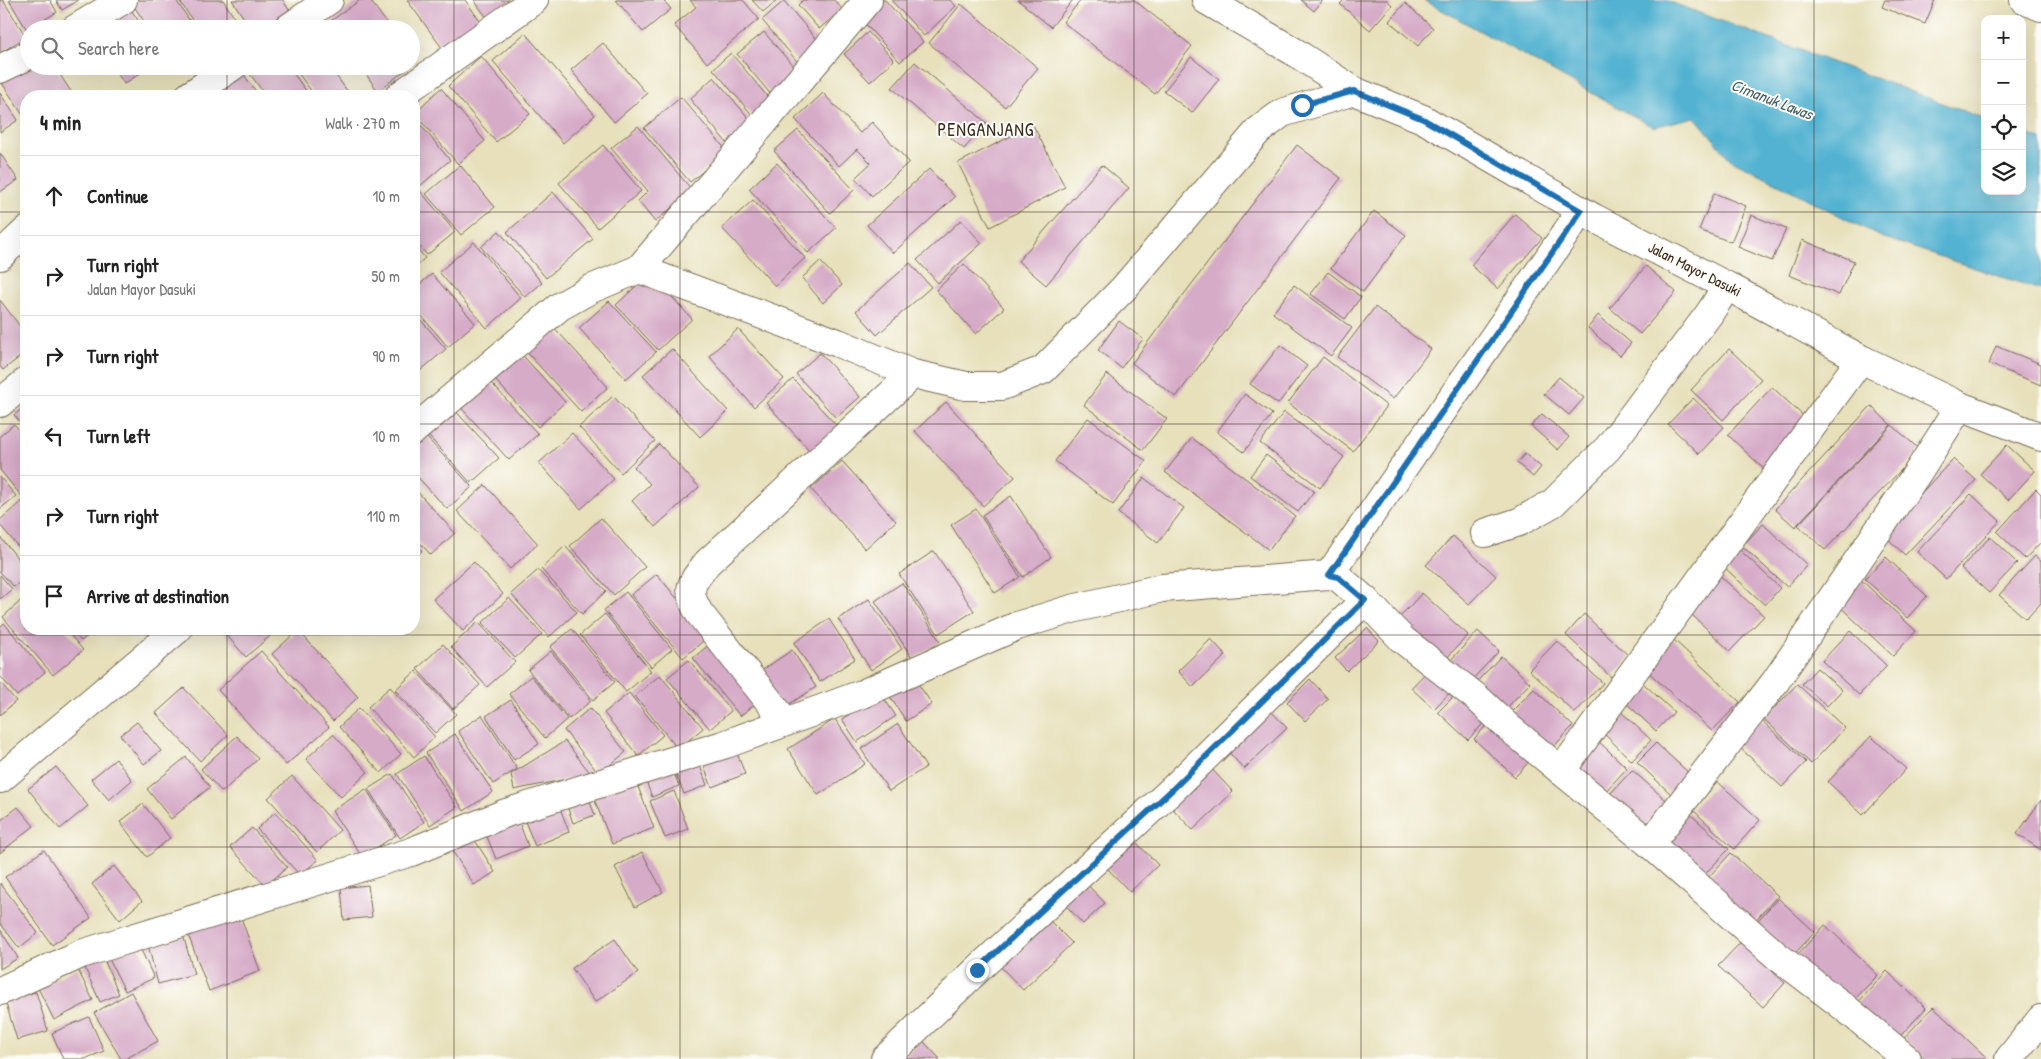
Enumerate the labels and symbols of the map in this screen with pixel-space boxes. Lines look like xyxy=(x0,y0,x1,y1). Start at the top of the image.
water label: Cimanuk Lawas xyxy=(1728,73,1818,125)
route start xyxy=(1291,94,1314,117)
district label: PENGANJANG xyxy=(938,117,1034,142)
street label: Jalan Mayor Dasuki xyxy=(1645,236,1745,302)
route end xyxy=(966,959,989,982)

